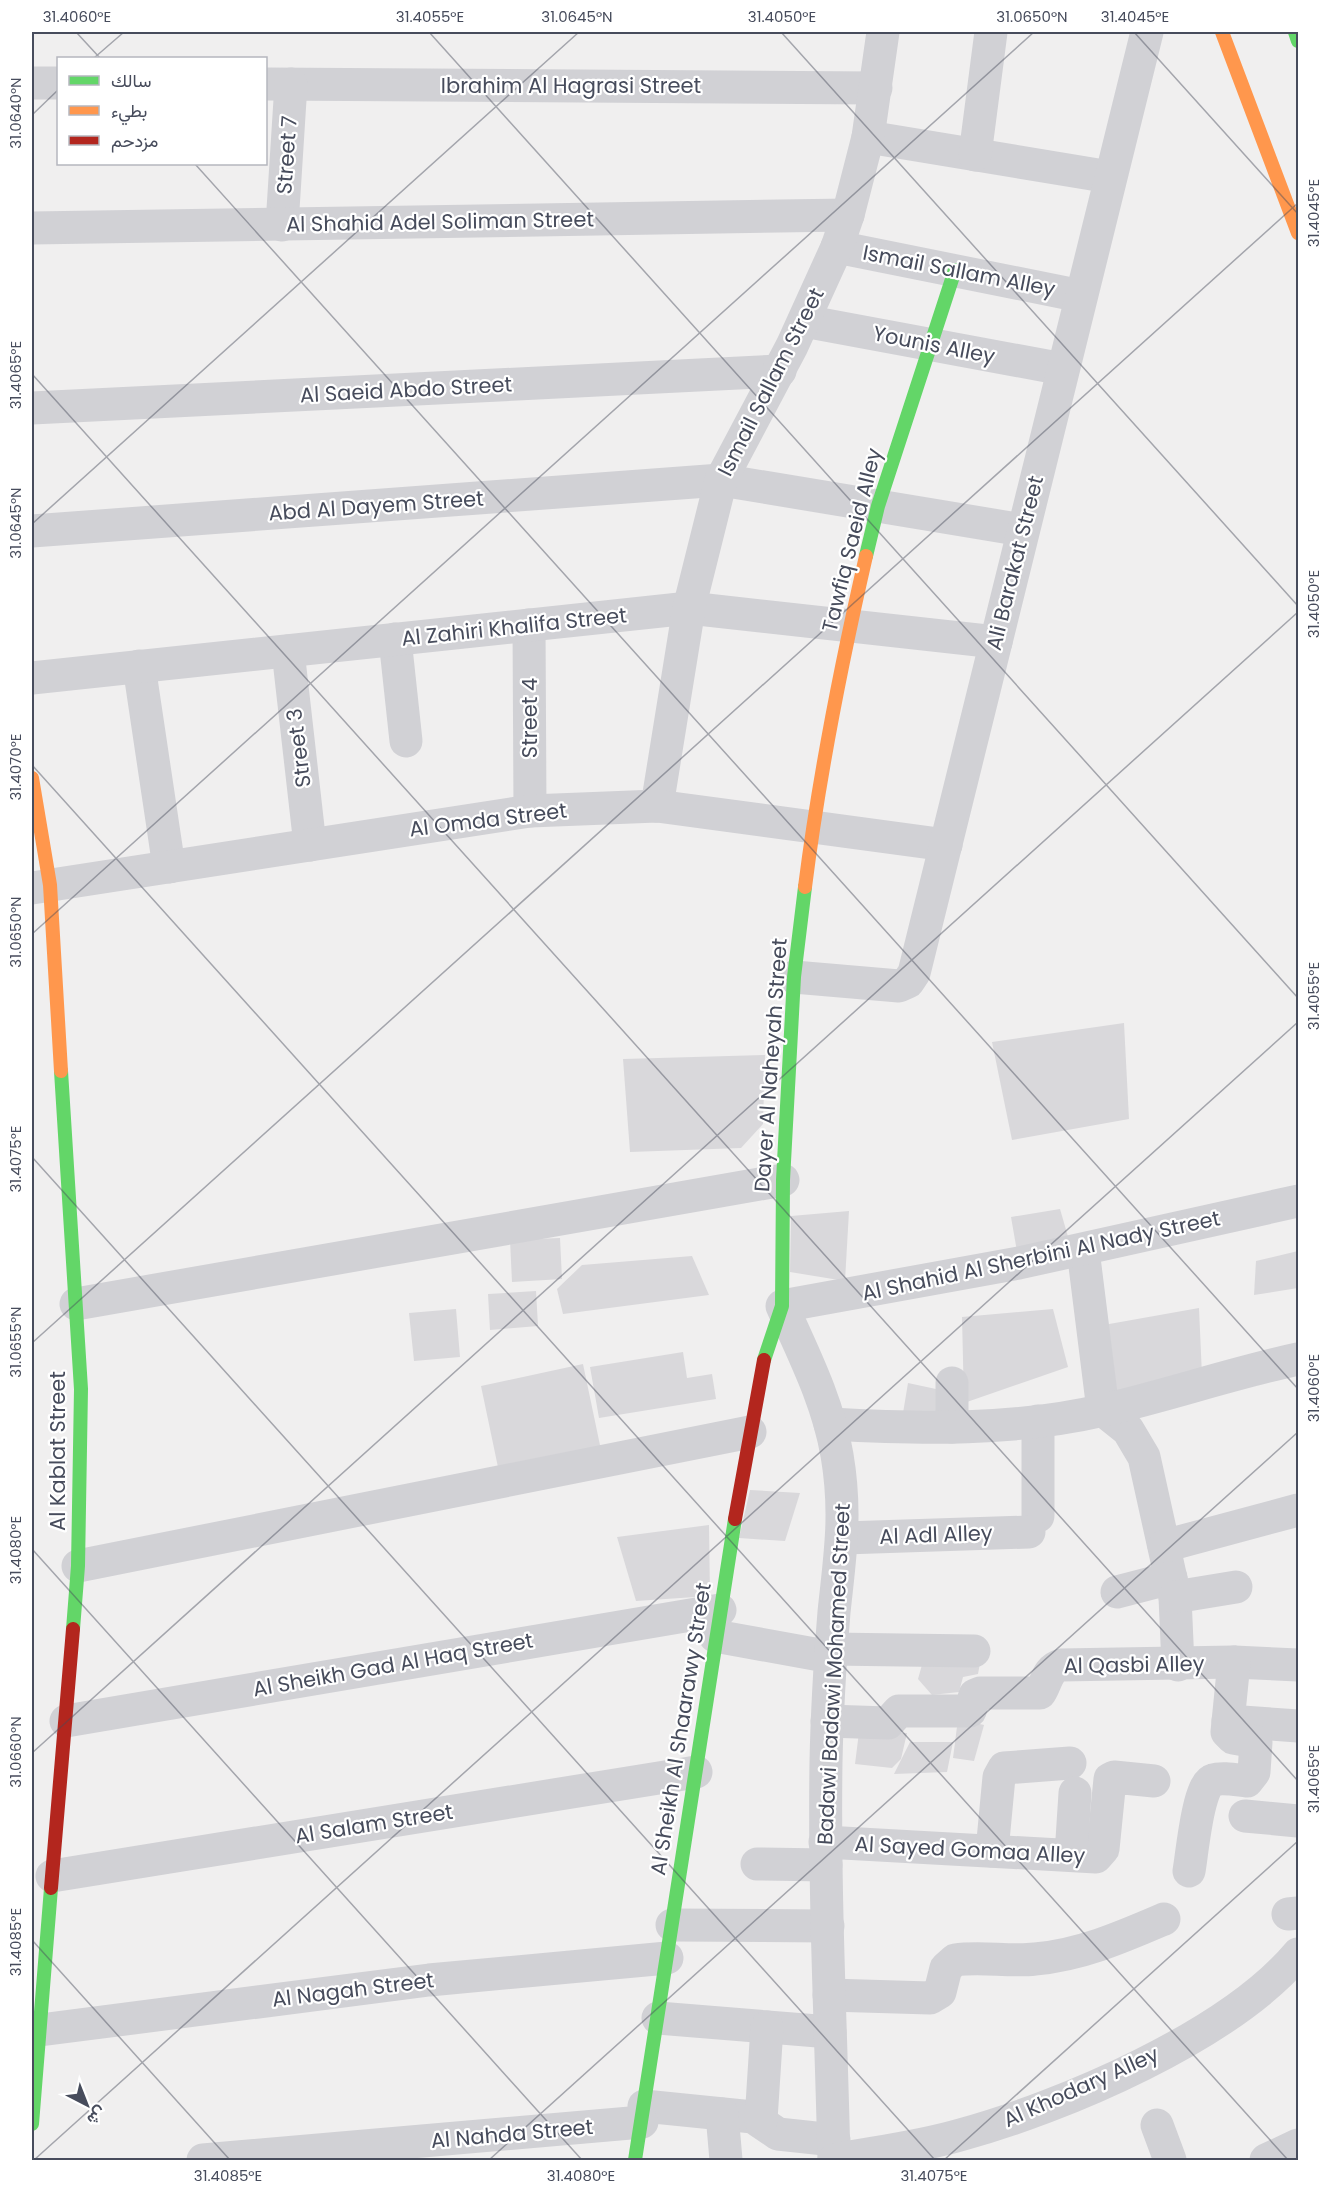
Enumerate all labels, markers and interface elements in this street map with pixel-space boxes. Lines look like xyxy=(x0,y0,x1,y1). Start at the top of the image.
text: 31.4060°E xyxy=(43,6,111,27)
text: 31.4055°E xyxy=(396,6,464,27)
text: 31.0645°N xyxy=(541,6,613,27)
text: 31.4050°E xyxy=(748,6,816,27)
text: 31.0650°N xyxy=(996,6,1068,27)
text: 31.4045°E xyxy=(1101,6,1169,27)
legend xyxy=(57,57,267,165)
text: سالك xyxy=(111,68,151,93)
street label: Ibrahim Al Hagrasi Street xyxy=(441,71,701,100)
text: 31.0640°N xyxy=(5,77,26,149)
text: بطيء xyxy=(111,98,147,126)
street label: Street 7 xyxy=(269,115,304,195)
text: مزدحم xyxy=(111,128,158,153)
text: 31.4045°E xyxy=(1303,179,1324,247)
street label: Al Shahid Adel Soliman Street xyxy=(286,204,594,239)
street label: Ismail Sallam Alley xyxy=(860,238,1058,303)
street label: Ismail Sallam Street xyxy=(710,283,831,481)
street label: Younis Alley xyxy=(871,318,998,371)
text: 31.4065°E xyxy=(5,341,26,409)
street label: Al Saeid Abdo Street xyxy=(299,369,513,410)
street label: Tawfiq Saeid Alley xyxy=(815,445,888,635)
street label: Ali Barakat Street xyxy=(979,473,1050,653)
street label: Abd Al Dayem Street xyxy=(267,484,485,527)
text: 31.0645°N xyxy=(5,487,26,559)
text: 31.4050°E xyxy=(1303,570,1324,638)
street label: Al Zahiri Khalifa Street xyxy=(400,600,628,653)
street label: Street 4 xyxy=(515,678,544,758)
street label: Street 3 xyxy=(279,707,318,789)
text: 31.4070°E xyxy=(5,733,26,801)
street label: Al Omda Street xyxy=(407,795,568,844)
text: 31.0650°N xyxy=(5,896,26,968)
street label: Dayer Al Naheyah Street xyxy=(747,937,794,1193)
text: 31.4055°E xyxy=(1303,962,1324,1030)
text: 31.4075°E xyxy=(5,1125,26,1193)
street label: Al Shahid Al Sherbini Al Nady Street xyxy=(859,1203,1223,1308)
text: 31.0655°N xyxy=(5,1306,26,1378)
text: 31.4060°E xyxy=(1303,1354,1324,1422)
street label: Al Kablat Street xyxy=(43,1371,72,1531)
street label: Badawi Badawi Mohamed Street xyxy=(810,1502,857,1846)
text: 31.4080°E xyxy=(5,1516,26,1584)
street label: Al Adl Alley xyxy=(879,1518,993,1551)
street label: Al Sheikh Al Shaarawy Street xyxy=(643,1580,718,1877)
street label: Al Sheikh Gad Al Haq Street xyxy=(251,1626,535,1703)
street label: Al Qasbi Alley xyxy=(1063,1649,1205,1680)
text: 31.0660°N xyxy=(5,1716,26,1788)
text: 31.4065°E xyxy=(1303,1745,1324,1813)
street label: Al Salam Street xyxy=(293,1797,455,1850)
street label: Al Sayed Gomaa Alley xyxy=(854,1829,1086,1870)
text: 31.4085°E xyxy=(5,1908,26,1976)
street label: Al Nagah Street xyxy=(270,1965,436,2014)
street label: Al Khodary Alley xyxy=(998,2039,1163,2134)
north arrow xyxy=(57,2075,117,2135)
text: ش xyxy=(82,2101,112,2131)
street label: Al Nahda Street xyxy=(430,2112,594,2155)
text: 31.4085°E xyxy=(194,2165,262,2186)
text: 31.4080°E xyxy=(547,2165,615,2186)
text: 31.4075°E xyxy=(900,2165,968,2186)

